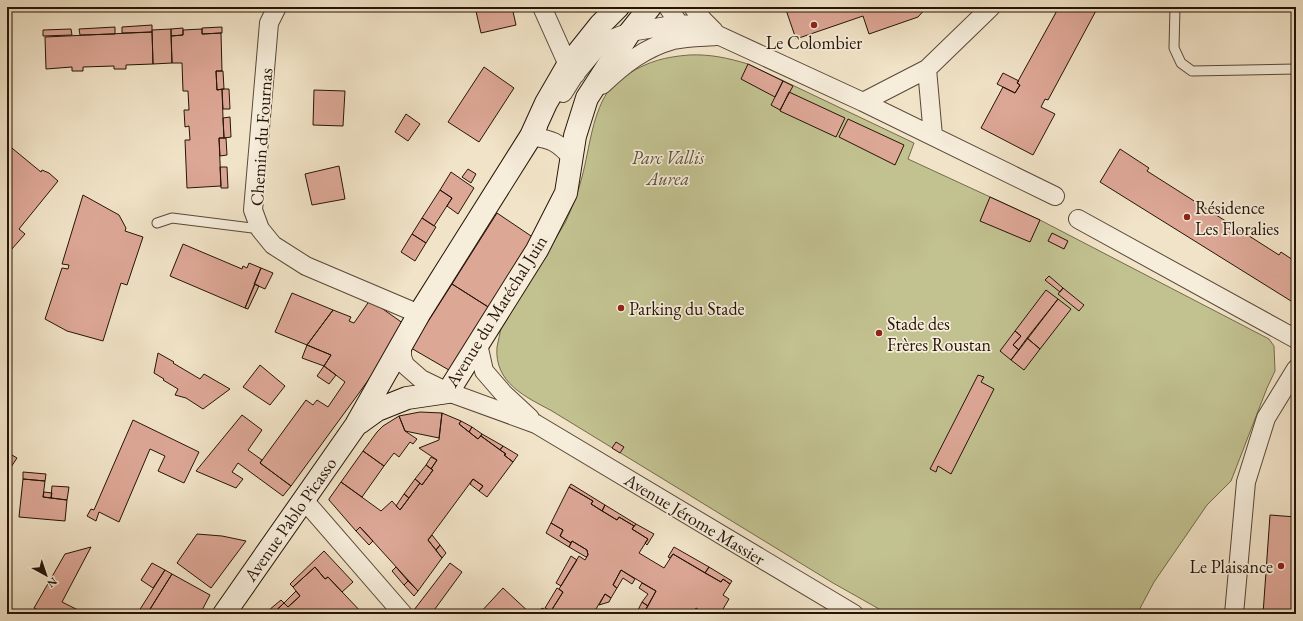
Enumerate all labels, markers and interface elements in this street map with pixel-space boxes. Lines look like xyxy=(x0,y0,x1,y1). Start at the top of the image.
marker: Le Colombier xyxy=(809,20,819,30)
place label: Le Colombier xyxy=(766,31,862,54)
street label: Chemin du Fournas xyxy=(245,67,277,207)
park label: Parc Vallis Aurea xyxy=(632,146,705,190)
place label: Résidence Les Floralies xyxy=(1195,196,1279,240)
marker: Résidence Les Floralies xyxy=(1182,212,1192,222)
street label: Avenue du Maréchal Juin xyxy=(439,230,552,392)
place label: Parking du Stade xyxy=(629,297,745,320)
marker: Parking du Stade xyxy=(616,303,626,313)
place label: Stade des Frères Roustan xyxy=(887,312,992,356)
marker: Stade des Frères Roustan xyxy=(874,328,884,338)
street label: Avenue Pablo Picasso xyxy=(238,452,341,586)
street label: Avenue Jérome Massier xyxy=(620,467,770,570)
north arrow xyxy=(26,555,66,595)
place label: Le Plaisance xyxy=(1190,555,1273,578)
marker: Le Plaisance xyxy=(1276,561,1286,571)
text: N xyxy=(44,574,60,591)

